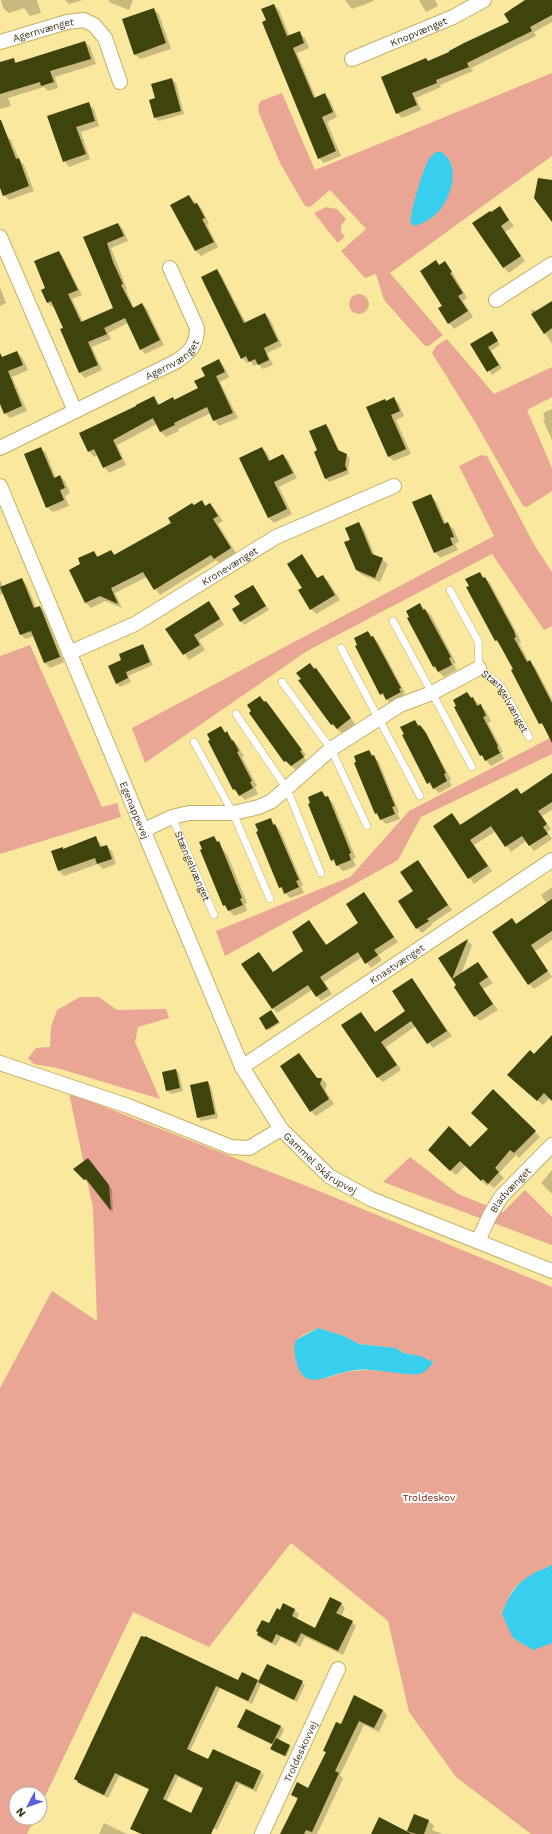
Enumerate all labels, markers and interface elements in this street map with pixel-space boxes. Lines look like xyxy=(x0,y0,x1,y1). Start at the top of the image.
street label: Knopvænget xyxy=(388,14,449,48)
street label: Agernvænget xyxy=(11,16,75,43)
street label: Agernvænget xyxy=(143,337,201,381)
street label: Kronevænget xyxy=(199,544,260,587)
street label: Stængelvænget xyxy=(480,667,531,735)
street label: Egenappevej xyxy=(118,780,152,840)
street label: Stængelvænget xyxy=(173,829,213,903)
street label: Knastvænget xyxy=(367,941,427,986)
street label: Gammel Skårupvej xyxy=(282,1130,359,1196)
street label: Bladvænget xyxy=(487,1164,533,1215)
park label: Troldeskov xyxy=(403,1492,456,1503)
street label: Troldeskovvej xyxy=(281,1719,319,1784)
north arrow xyxy=(8,1786,48,1826)
text: N xyxy=(13,1805,28,1820)

